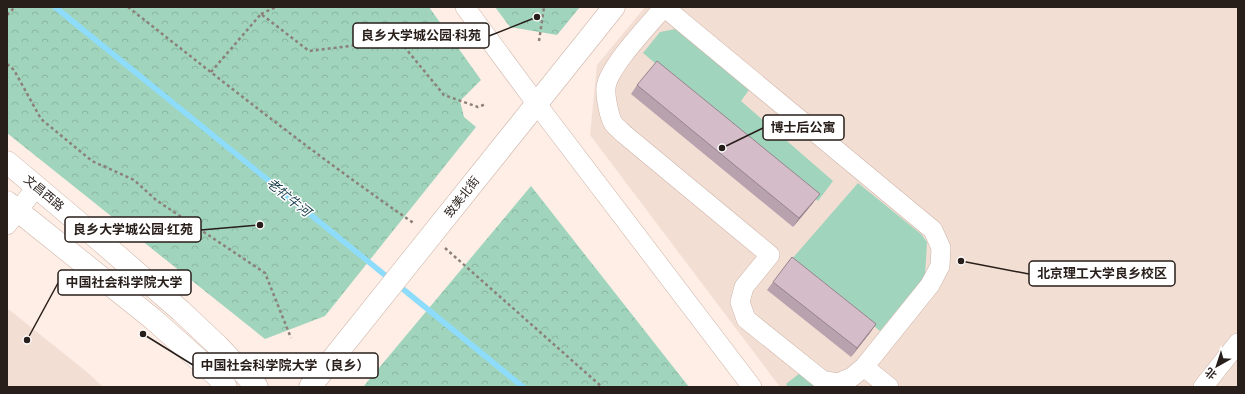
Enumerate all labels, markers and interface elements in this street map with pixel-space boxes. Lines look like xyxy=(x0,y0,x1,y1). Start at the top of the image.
callout: 良乡大学城公园·科苑 xyxy=(353,23,489,48)
text: 良乡大学城公园·科苑 xyxy=(361,27,481,44)
callout: 博士后公寓 xyxy=(763,115,844,140)
text: 博士后公寓 xyxy=(770,119,836,136)
street label: 文昌西路 xyxy=(20,171,68,215)
street label: 致美北街 xyxy=(441,173,483,221)
water label: 老牤牛河 xyxy=(263,174,317,222)
callout: 良乡大学城公园·红苑 xyxy=(65,217,201,242)
text: 良乡大学城公园·红苑 xyxy=(73,221,193,238)
callout: 北京理工大学良乡校区 xyxy=(1029,261,1175,286)
text: 北京理工大学良乡校区 xyxy=(1037,265,1167,282)
callout: 中国社会科学院大学 xyxy=(58,270,191,295)
text: 中国社会科学院大学 xyxy=(65,274,183,291)
north arrow xyxy=(1197,346,1237,386)
callout: 中国社会科学院大学（良乡） xyxy=(193,353,378,378)
text: 中国社会科学院大学（良乡） xyxy=(200,357,370,374)
text: 北 xyxy=(1202,365,1219,383)

